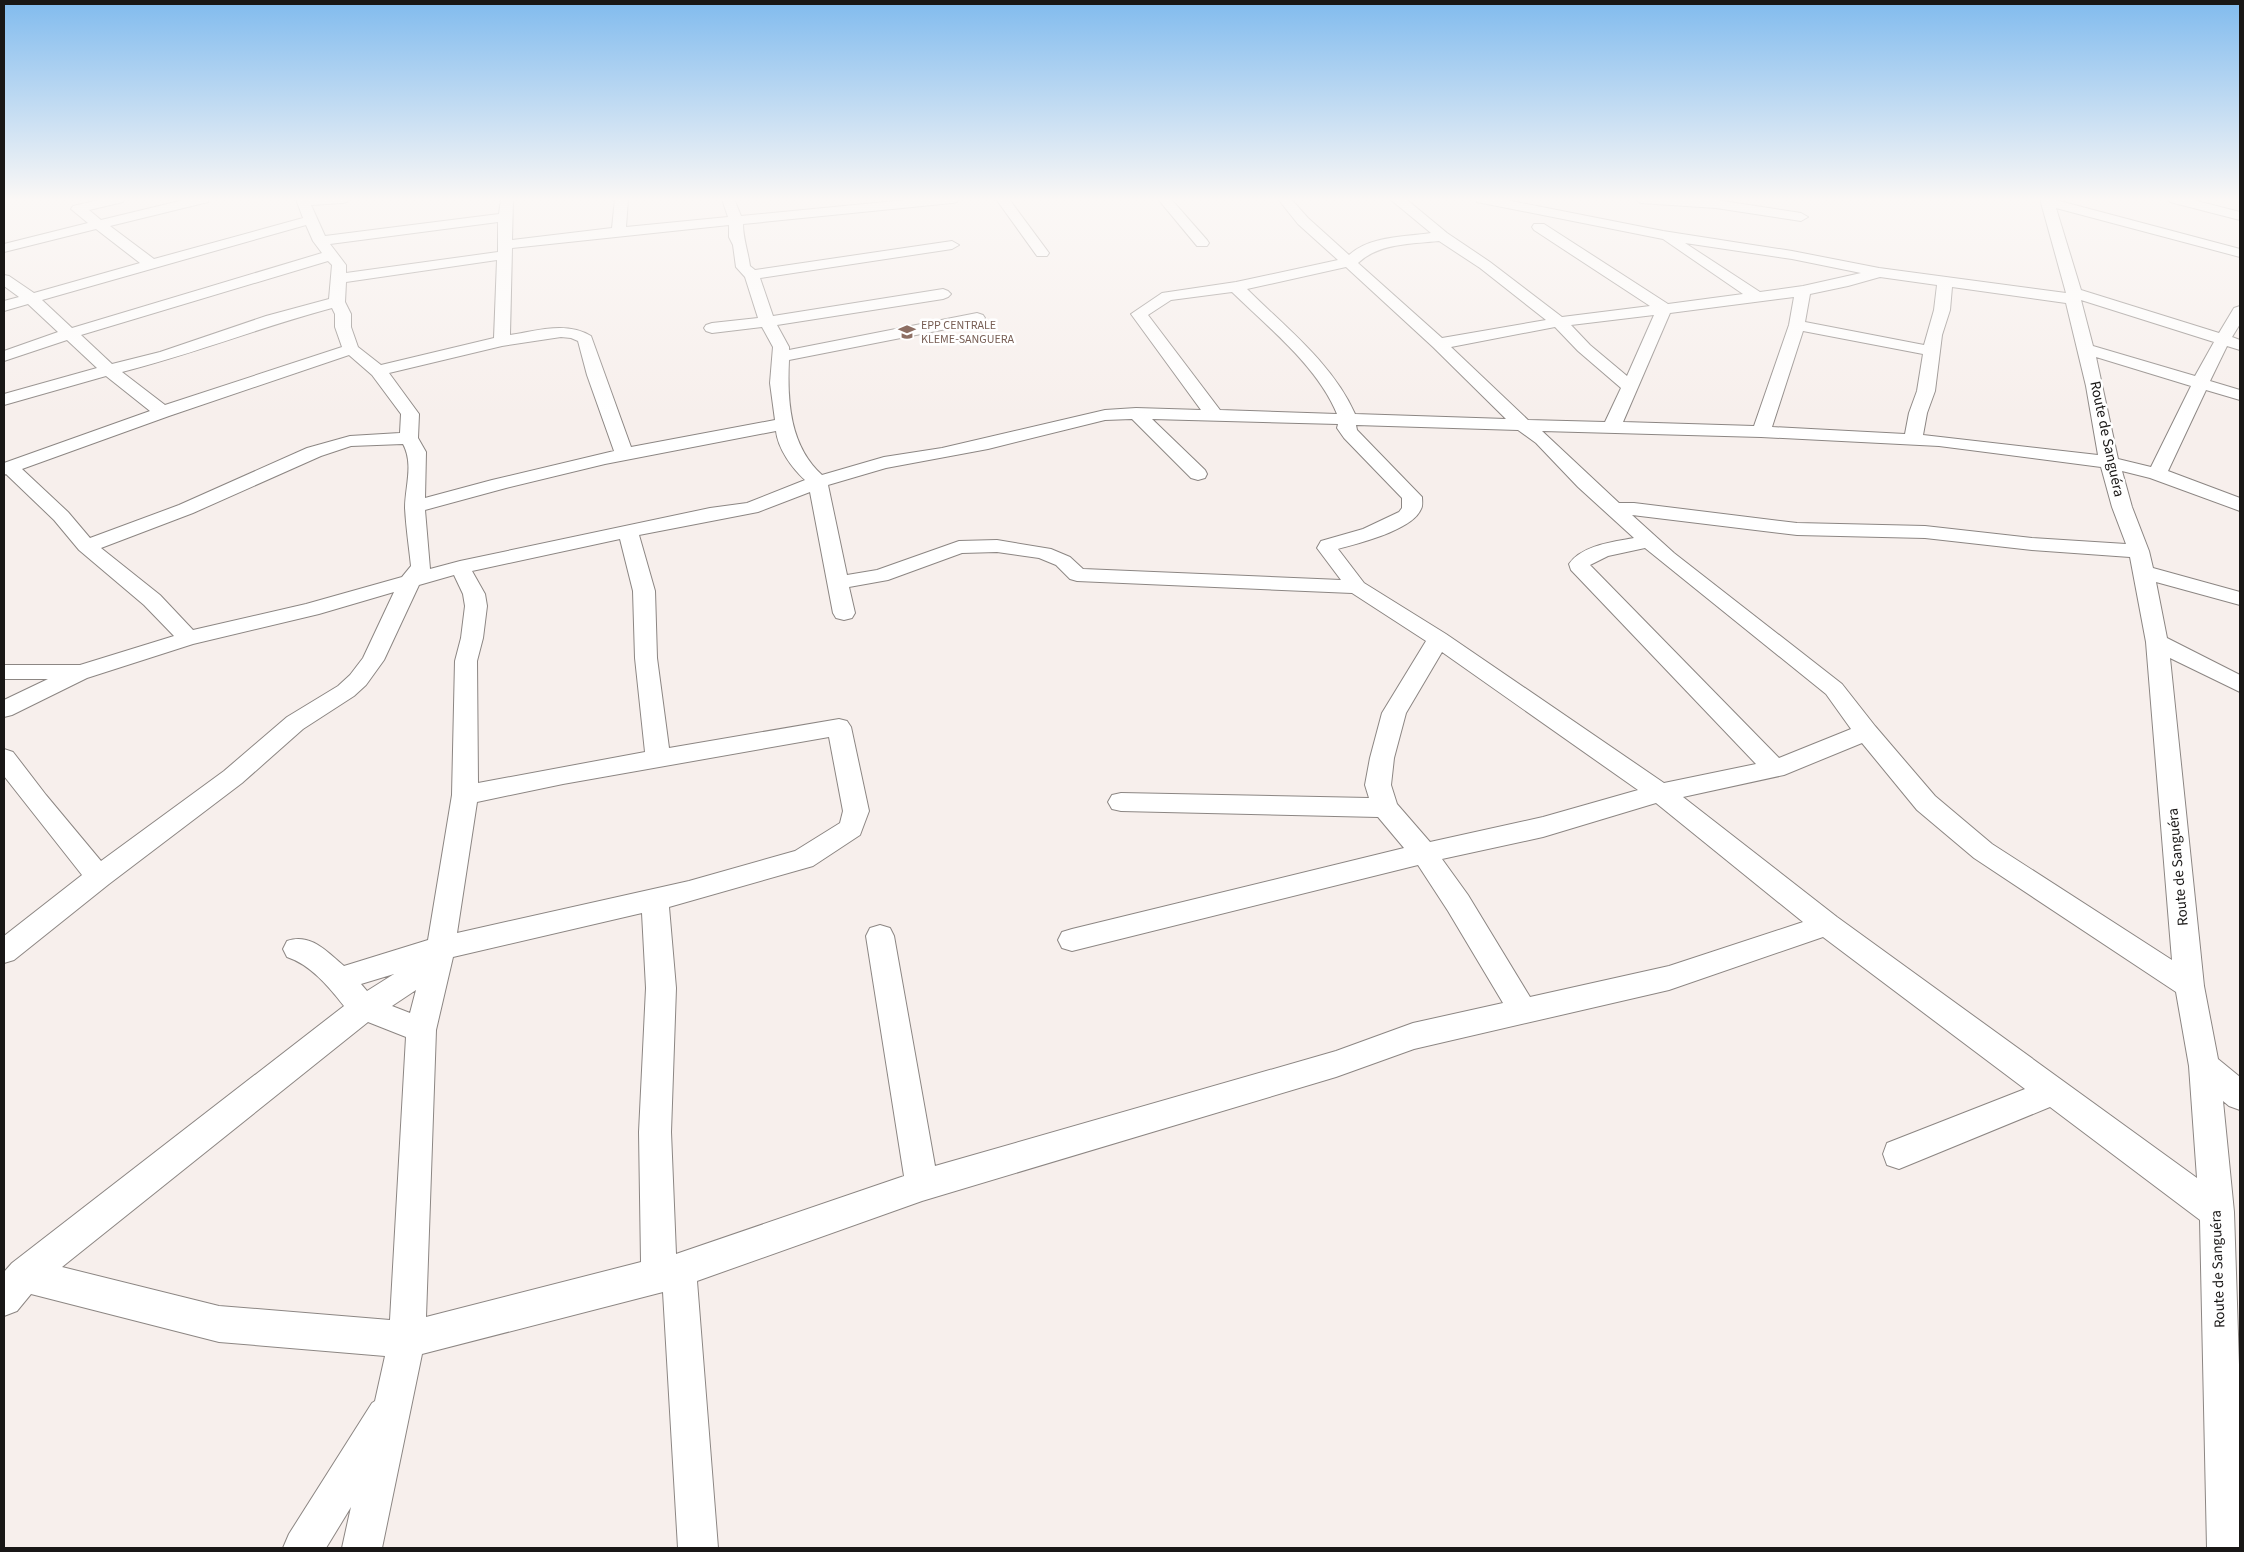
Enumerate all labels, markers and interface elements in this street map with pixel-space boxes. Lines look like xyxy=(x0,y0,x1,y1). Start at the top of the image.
place label: EPP CENTRALE KLEME-SANGUERA xyxy=(921,317,1015,348)
school or university icon: EPP CENTRALE KLEME-SANGUERA xyxy=(897,322,917,342)
street label: Route de Sanguéra xyxy=(2084,379,2130,499)
street label: Route de Sanguéra xyxy=(2162,807,2194,927)
street label: Route de Sanguéra xyxy=(2205,1210,2231,1328)

